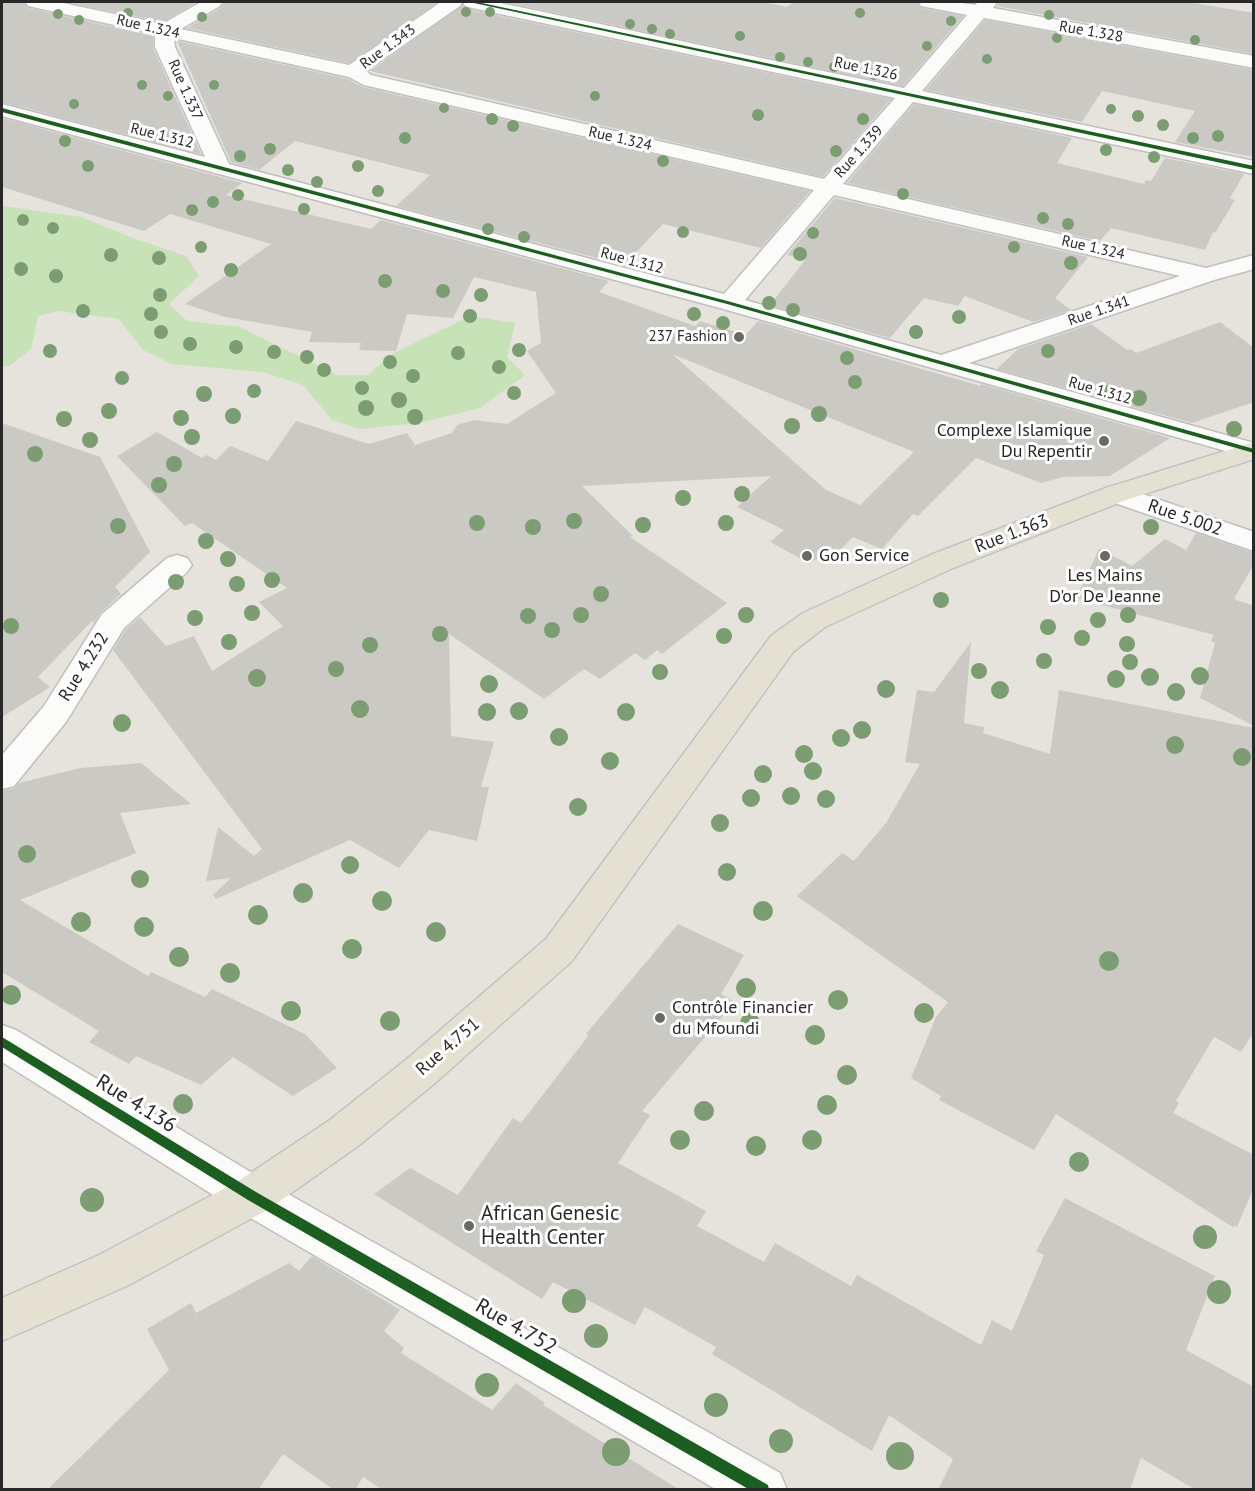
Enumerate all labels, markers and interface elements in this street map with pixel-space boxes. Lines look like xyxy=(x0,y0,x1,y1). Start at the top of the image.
street label: Rue 1.324 xyxy=(115,11,181,43)
street label: Rue 1.328 xyxy=(1058,18,1124,46)
street label: Rue 1.343 xyxy=(357,21,419,73)
street label: Rue 1.326 xyxy=(833,54,899,84)
street label: Rue 1.337 xyxy=(164,57,206,123)
street label: Rue 1.312 xyxy=(129,119,195,153)
street label: Rue 1.339 xyxy=(831,122,887,182)
street label: Rue 1.324 xyxy=(587,123,653,155)
street label: Rue 1.324 xyxy=(1060,232,1126,264)
street label: Rue 1.312 xyxy=(599,244,665,278)
street label: Rue 1.341 xyxy=(1066,292,1132,330)
place label: 237 Fashion xyxy=(648,328,727,346)
marker: 237 Fashion xyxy=(732,330,746,344)
street label: Rue 1.312 xyxy=(1067,373,1133,409)
place label: Complexe Islamique Du Repentir xyxy=(937,420,1092,462)
marker: Complexe Islamique Du Repentir xyxy=(1097,434,1111,448)
street label: Rue 5.002 xyxy=(1145,495,1225,541)
street label: Rue 1.363 xyxy=(972,510,1052,558)
place label: Gon Service xyxy=(819,545,909,567)
marker: Gon Service xyxy=(800,549,814,563)
marker: Les Mains D'or De Jeanne xyxy=(1098,549,1112,563)
place label: Les Mains D'or De Jeanne xyxy=(1049,565,1161,608)
street label: Rue 4.232 xyxy=(54,629,114,705)
place label: Contrôle Financier du Mfoundi xyxy=(672,997,813,1040)
marker: Contrôle Financier du Mfoundi xyxy=(653,1011,667,1025)
street label: Rue 4.751 xyxy=(412,1014,484,1080)
street label: Rue 4.136 xyxy=(91,1069,181,1139)
place label: African Genesic Health Center xyxy=(481,1201,619,1251)
marker: African Genesic Health Center xyxy=(462,1219,476,1233)
street label: Rue 4.752 xyxy=(471,1294,561,1360)

